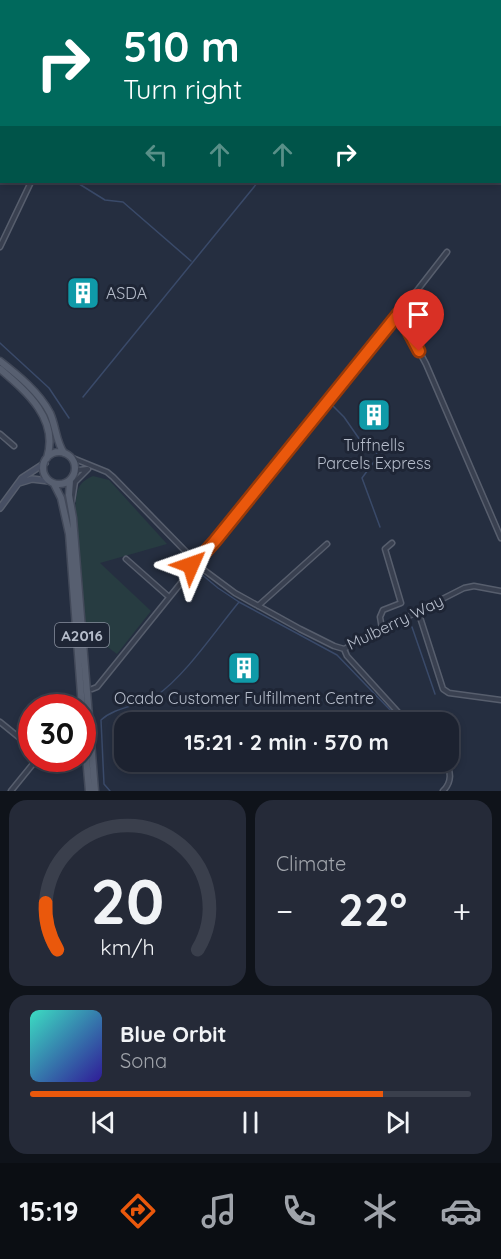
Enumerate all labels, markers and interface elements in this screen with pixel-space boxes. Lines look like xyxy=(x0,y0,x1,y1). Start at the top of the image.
text: 510 m xyxy=(123,20,240,73)
icon: right xyxy=(24,24,102,102)
text: Turn right xyxy=(123,72,242,106)
icon: left xyxy=(140,138,173,171)
icon: ahead xyxy=(203,138,236,171)
icon: ahead xyxy=(266,138,299,171)
icon: right xyxy=(329,138,362,171)
building icon: ASDA xyxy=(65,275,101,311)
place label: ASDA xyxy=(106,283,147,303)
pin xyxy=(393,289,444,351)
icon: arrive xyxy=(402,298,435,331)
building icon: Tuffnells Parcels Express xyxy=(356,397,392,433)
place label: Tuffnells Parcels Express xyxy=(317,435,431,473)
position arrow xyxy=(159,533,223,597)
street label: Mulberry Way xyxy=(344,590,446,654)
road number: A2016 xyxy=(55,623,109,647)
building icon: Ocado Customer Fulfillment Centre xyxy=(226,650,262,686)
place label: Ocado Customer Fulfillment Centre xyxy=(114,688,374,708)
speed limit sign: 30 xyxy=(18,694,96,772)
text: 15:21 · 2 min · 570 m xyxy=(184,728,389,756)
text: Climate xyxy=(276,851,346,876)
text: 20 xyxy=(91,862,164,940)
text: 22° xyxy=(338,881,407,937)
text: − xyxy=(276,890,293,931)
text: + xyxy=(452,890,471,931)
text: km/h xyxy=(100,934,155,960)
text: Blue Orbit xyxy=(120,1020,226,1048)
text: Sona xyxy=(120,1048,167,1073)
icon: previous xyxy=(87,1106,120,1139)
icon: pause xyxy=(234,1106,267,1139)
icon: next xyxy=(381,1106,414,1139)
icon: directions xyxy=(117,1190,159,1232)
icon: music xyxy=(198,1190,240,1232)
icon: phone xyxy=(278,1190,320,1232)
icon: climate xyxy=(359,1190,401,1232)
icon: car xyxy=(440,1190,482,1232)
text: 15:19 xyxy=(19,1194,79,1228)

